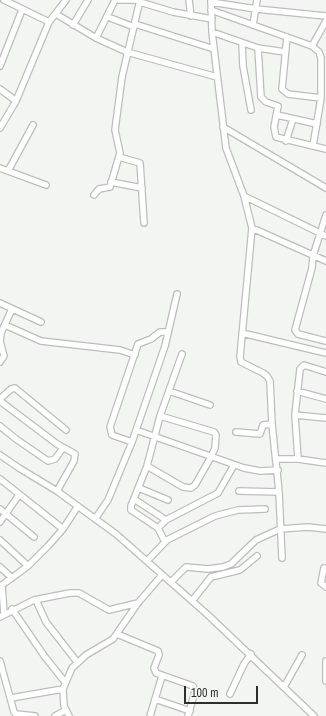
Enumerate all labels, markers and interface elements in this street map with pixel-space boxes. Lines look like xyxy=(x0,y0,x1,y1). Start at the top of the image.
scale bar xyxy=(186,678,260,704)
text: 100 m xyxy=(191,685,218,701)

